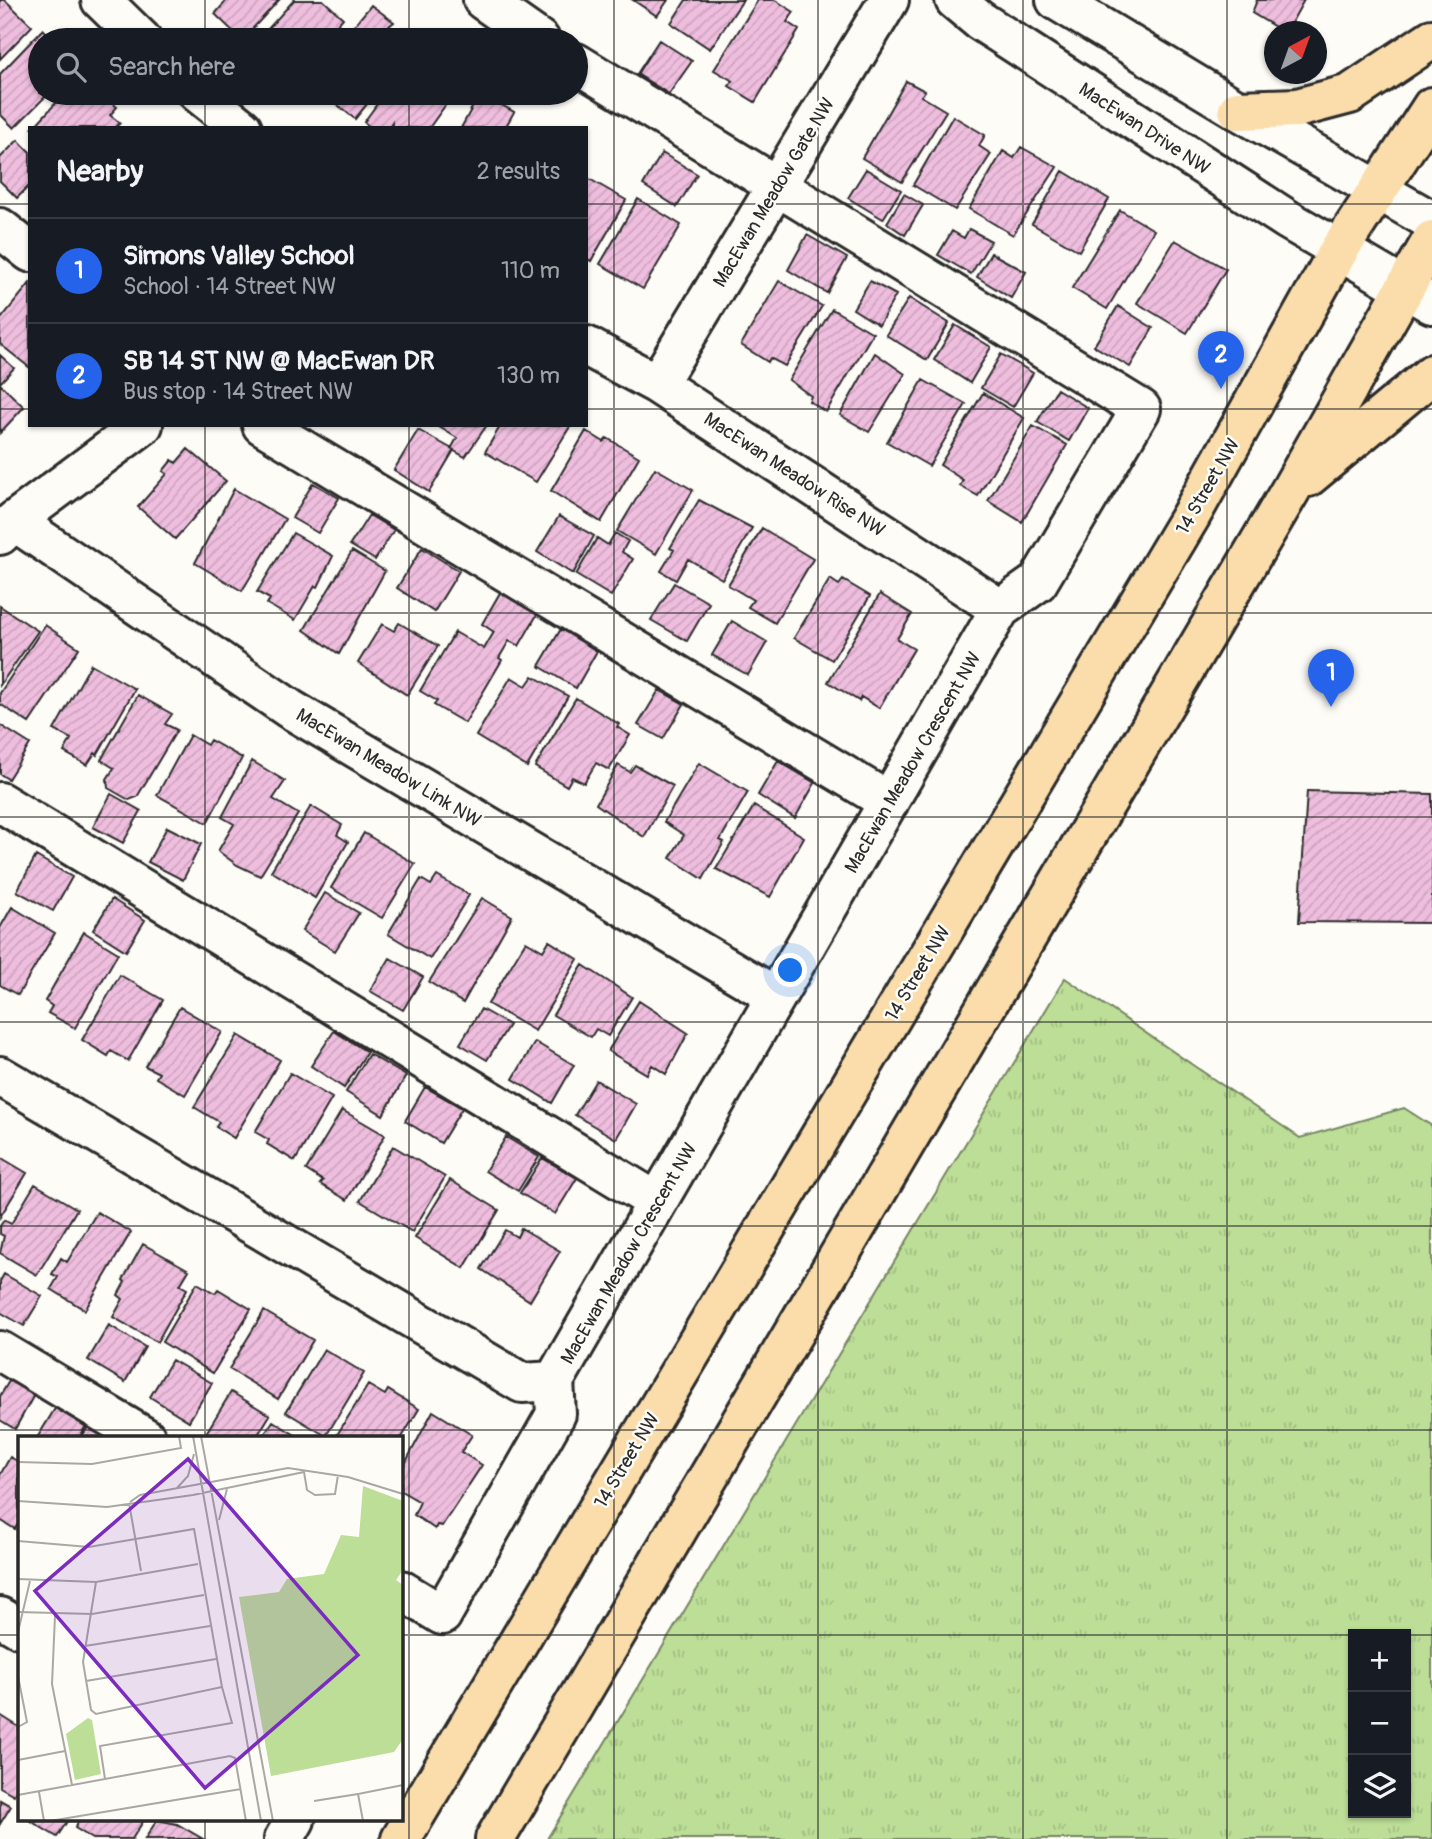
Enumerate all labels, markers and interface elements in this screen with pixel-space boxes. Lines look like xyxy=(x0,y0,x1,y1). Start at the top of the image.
north arrow xyxy=(1264,21,1327,84)
search box xyxy=(28,28,588,105)
icon: search xyxy=(52,48,90,86)
text: Search here xyxy=(108,51,235,83)
street label: MacEwan Drive NW xyxy=(1074,77,1215,180)
street label: MacEwan Meadow Gate NW xyxy=(708,93,840,292)
text: Nearby xyxy=(56,153,143,190)
text: 2 results xyxy=(477,157,560,186)
text: Simons Valley School xyxy=(123,240,355,272)
text: 1 xyxy=(75,256,84,285)
text: 110 m xyxy=(501,256,560,285)
text: School · 14 Street NW xyxy=(123,272,336,301)
pin: 2 xyxy=(1198,331,1244,389)
text: SB 14 ST NW @ MacEwan DR xyxy=(123,345,435,377)
text: 2 xyxy=(73,361,85,390)
text: 130 m xyxy=(497,361,560,390)
text: Bus stop · 14 Street NW xyxy=(123,377,353,406)
street label: MacEwan Meadow Rise NW xyxy=(699,407,890,542)
street label: 14 Street NW xyxy=(1171,434,1245,539)
street label: MacEwan Meadow Crescent NW xyxy=(840,647,986,878)
pin: 1 xyxy=(1308,649,1354,707)
street label: MacEwan Meadow Link NW xyxy=(292,703,485,833)
street label: 14 Street NW xyxy=(880,921,956,1026)
your location xyxy=(773,953,807,987)
street label: MacEwan Meadow Crescent NW xyxy=(556,1138,702,1369)
street label: 14 Street NW xyxy=(589,1408,665,1513)
inset map xyxy=(18,1436,402,1822)
map controls xyxy=(1348,1629,1411,1818)
button: + xyxy=(1348,1629,1411,1692)
button: − xyxy=(1348,1692,1411,1755)
button: layers xyxy=(1348,1755,1411,1818)

